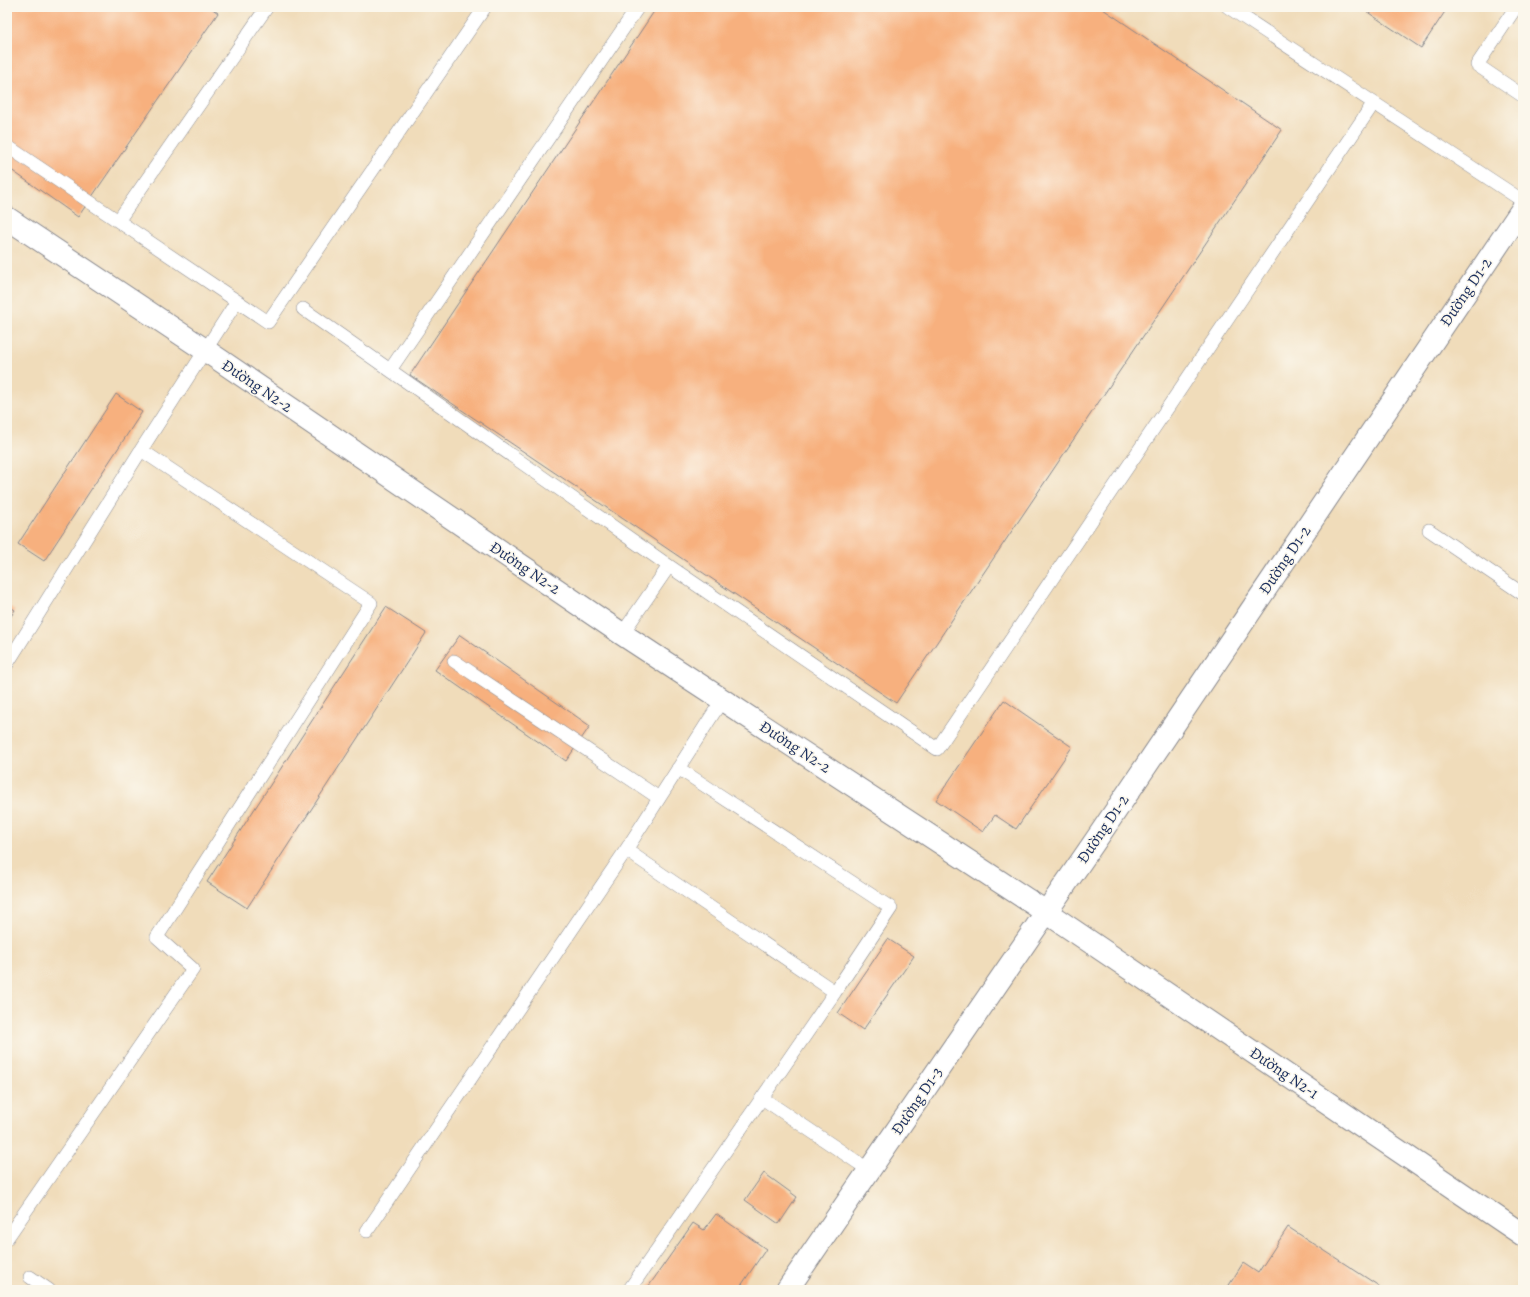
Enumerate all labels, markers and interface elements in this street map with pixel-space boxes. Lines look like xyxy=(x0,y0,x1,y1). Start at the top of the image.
street label: Đường D1-2 xyxy=(1435,253,1497,331)
street label: Đường N2-2 xyxy=(217,354,297,418)
street label: Đường D1-2 xyxy=(1254,521,1316,599)
street label: Đường N2-2 xyxy=(485,536,565,600)
street label: Đường N2-2 xyxy=(755,716,835,779)
street label: Đường D1-2 xyxy=(1072,790,1134,868)
street label: Đường N2-1 xyxy=(1245,1042,1323,1105)
street label: Đường D1-3 xyxy=(886,1063,948,1139)

